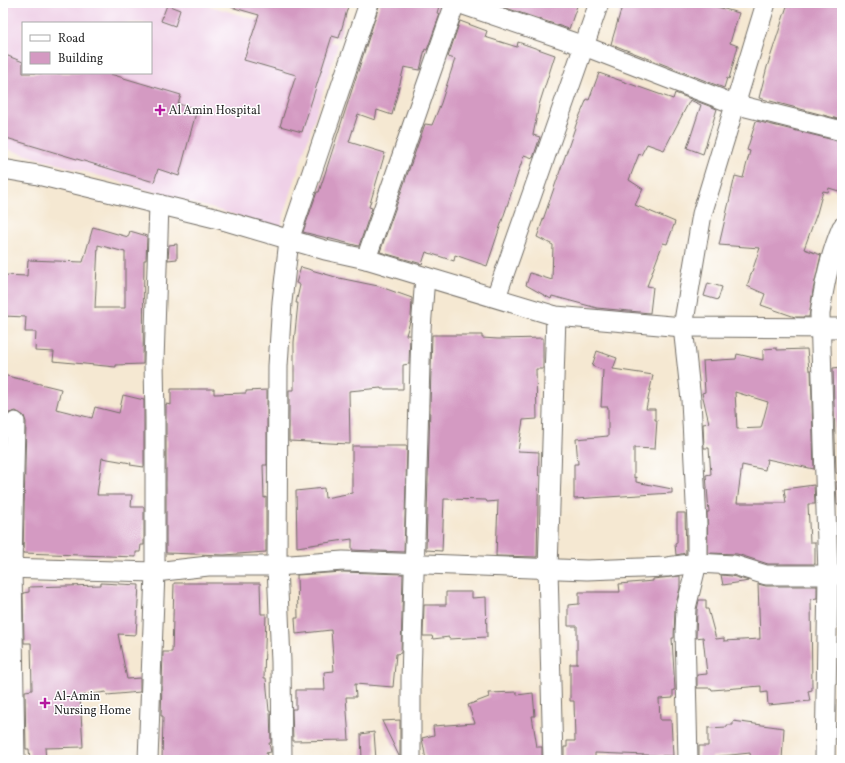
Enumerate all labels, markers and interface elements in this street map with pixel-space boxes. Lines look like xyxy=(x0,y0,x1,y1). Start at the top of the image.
legend xyxy=(22,22,152,74)
text: Road xyxy=(58,31,85,47)
text: Building xyxy=(58,51,103,67)
place label: Al Amin Hospital xyxy=(169,103,261,119)
marker: Al Amin Hospital xyxy=(154,104,166,116)
place label: Al-Amin Nursing Home xyxy=(54,689,131,719)
marker: Al-Amin Nursing Home xyxy=(39,697,51,709)

